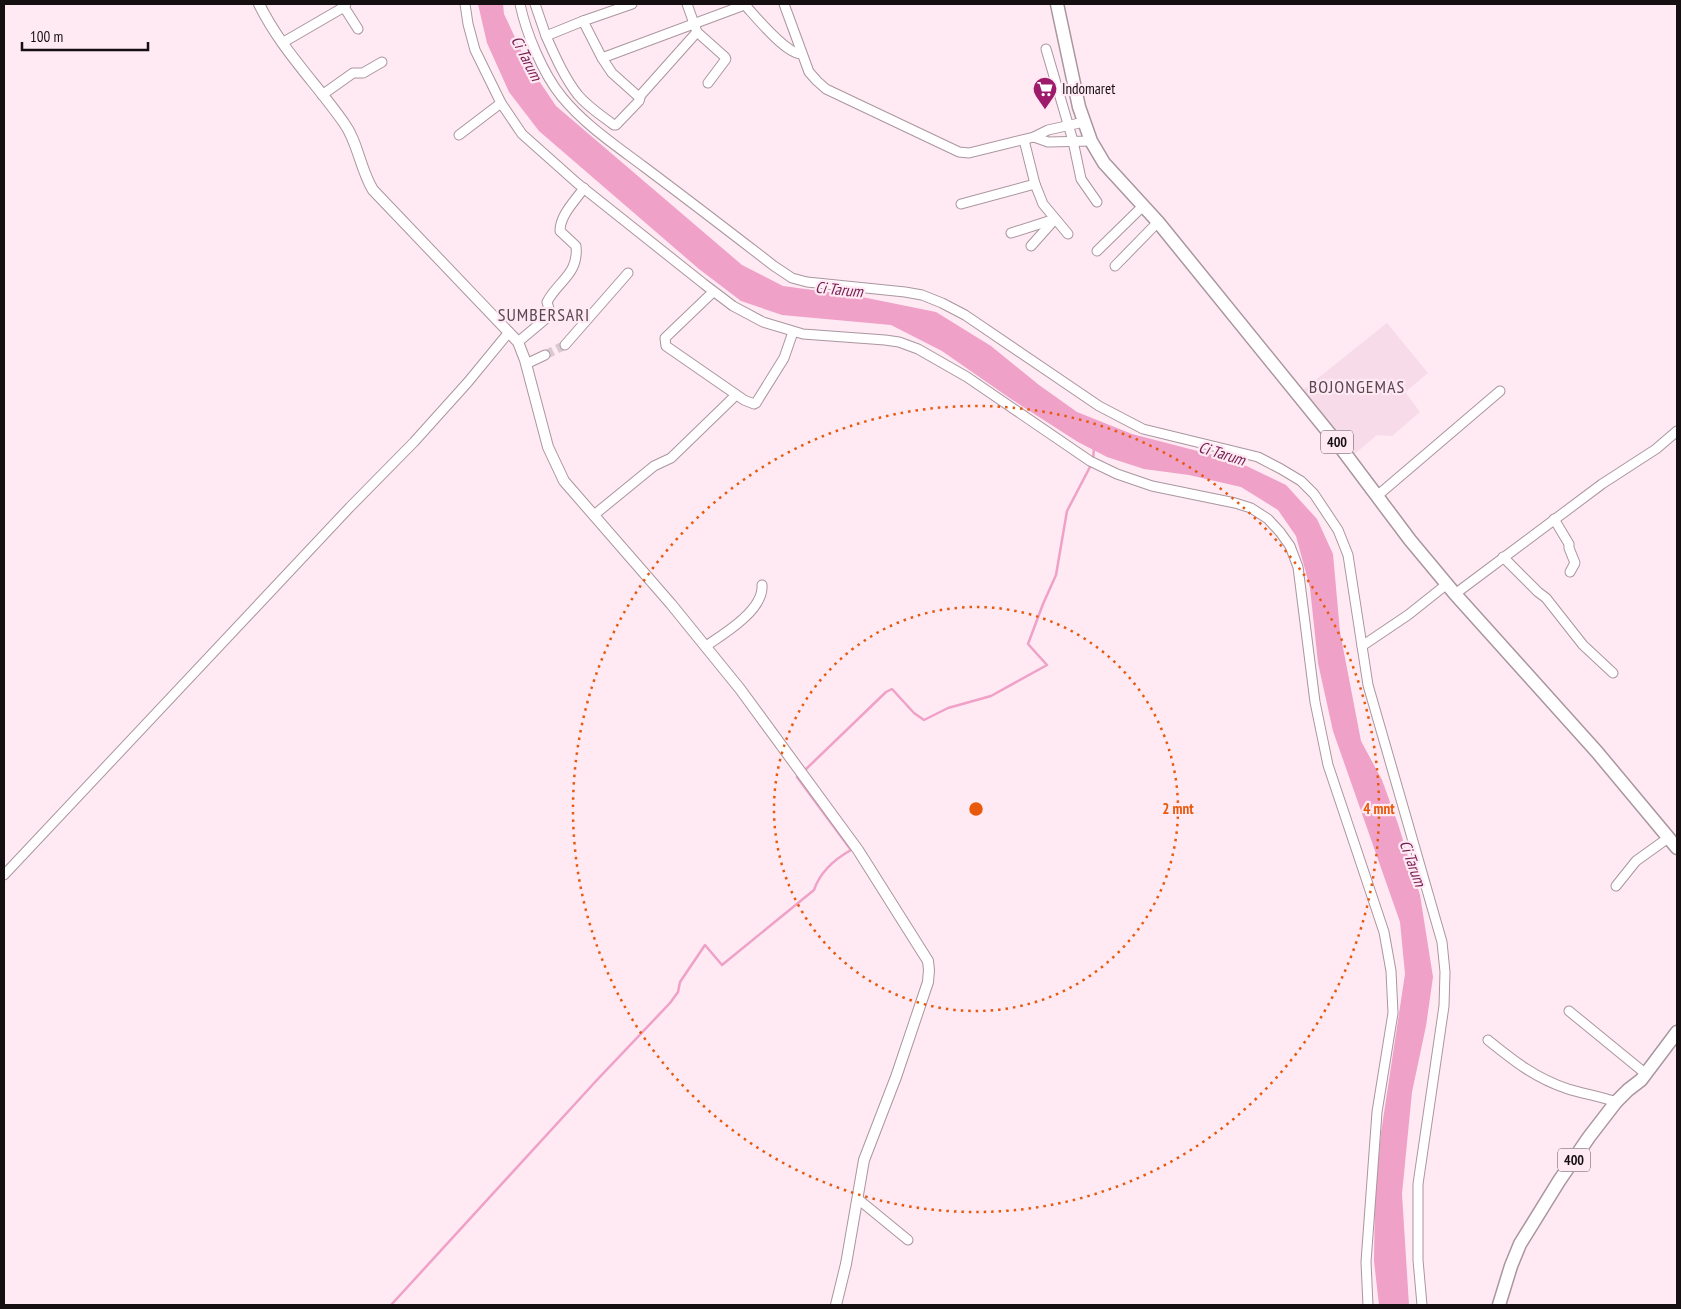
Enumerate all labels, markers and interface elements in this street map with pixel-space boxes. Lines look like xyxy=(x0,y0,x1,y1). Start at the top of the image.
scale bar xyxy=(22,20,149,52)
text: 100 m xyxy=(30,27,63,46)
water label: Ci Tarum xyxy=(507,32,547,85)
supermarket icon: Indomaret xyxy=(1032,76,1058,110)
place label: Indomaret xyxy=(1062,79,1115,98)
water label: Ci Tarum xyxy=(814,277,865,302)
district label: SUMBERSARI xyxy=(498,303,590,326)
district label: BOJONGEMAS xyxy=(1309,375,1405,398)
road number: 400 xyxy=(1321,431,1353,454)
water label: Ci Tarum xyxy=(1196,436,1249,470)
text: 2 mnt xyxy=(1162,799,1194,818)
text: 4 mnt xyxy=(1363,799,1395,818)
centre of rings xyxy=(967,800,985,818)
water label: Ci Tarum xyxy=(1395,837,1431,890)
road number: 400 xyxy=(1558,1148,1590,1172)

